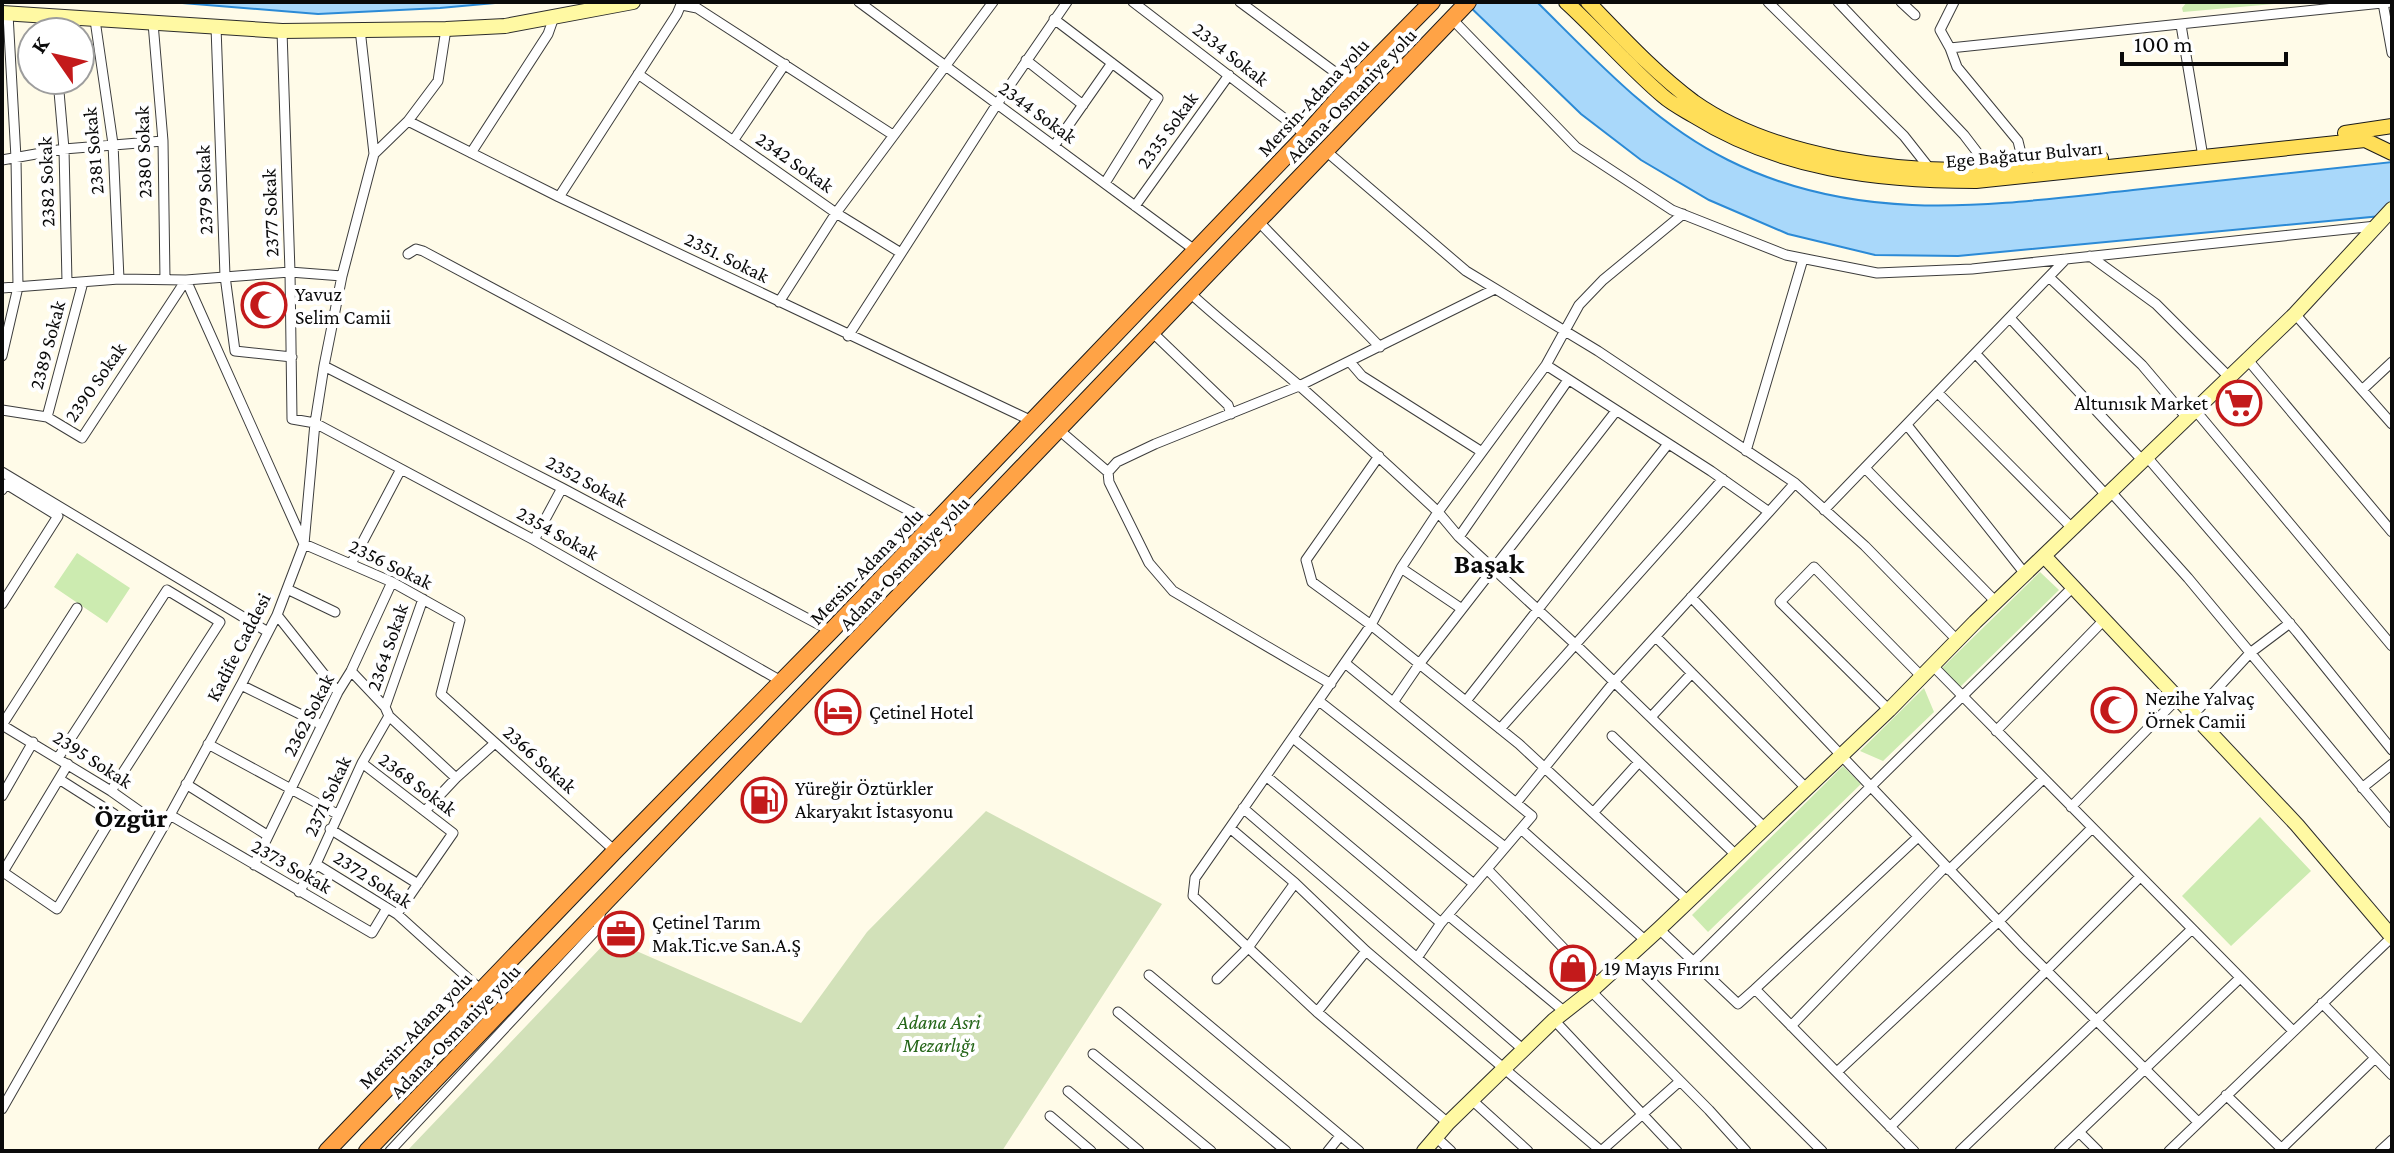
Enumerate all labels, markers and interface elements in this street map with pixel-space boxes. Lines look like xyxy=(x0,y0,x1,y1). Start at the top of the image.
north arrow xyxy=(16,16,96,96)
scale bar xyxy=(2122,16,2286,66)
street label: 2334 Sokak xyxy=(1189,18,1274,91)
street label: Adana-Osmaniye yolu xyxy=(1281,23,1422,167)
text: 100 m xyxy=(2134,30,2193,57)
text: K xyxy=(26,31,55,58)
street label: Mersin-Adana yolu xyxy=(1253,33,1374,161)
street label: 2344 Sokak xyxy=(995,76,1082,148)
street label: 2335 Sokak xyxy=(1132,87,1202,173)
street label: 2380 Sokak xyxy=(130,105,156,199)
street label: 2381 Sokak xyxy=(78,106,108,196)
street label: 2342 Sokak xyxy=(752,127,838,197)
street label: 2382 Sokak xyxy=(33,136,59,228)
street label: Ege Bağatur Bulvarı xyxy=(1945,136,2103,173)
street label: 2379 Sokak xyxy=(191,144,217,235)
street label: 2377 Sokak xyxy=(257,168,283,258)
street label: 2351. Sokak xyxy=(681,227,773,287)
mosque icon: Yavuz Selim Camii xyxy=(240,281,288,329)
place label: Yavuz Selim Camii xyxy=(295,283,391,328)
street label: 2389 Sokak xyxy=(25,298,70,392)
street label: 2390 Sokak xyxy=(60,338,131,426)
supermarket icon: Altunısık Market xyxy=(2215,379,2263,427)
place label: Altunısık Market xyxy=(2074,392,2208,414)
street label: 2352 Sokak xyxy=(543,450,632,512)
street label: Adana-Osmaniye yolu xyxy=(834,491,975,635)
street label: 2354 Sokak xyxy=(513,502,603,565)
street label: Mersin-Adana yolu xyxy=(805,503,928,629)
street label: 2356 Sokak xyxy=(346,534,437,594)
district label: Başak xyxy=(1454,548,1525,579)
street label: Kadife Caddesi xyxy=(201,589,275,705)
street label: 2364 Sokak xyxy=(362,600,412,693)
street label: 2362 Sokak xyxy=(278,670,338,760)
mosque icon: Nezihe Yalvaç Örnek Camii xyxy=(2090,686,2138,734)
place label: Nezihe Yalvaç Örnek Camii xyxy=(2145,687,2255,732)
hotel icon: Çetinel Hotel xyxy=(814,688,862,736)
place label: Çetinel Hotel xyxy=(869,701,973,724)
street label: 2366 Sokak xyxy=(499,721,581,798)
street label: 2395 Sokak xyxy=(49,725,137,793)
street label: 2368 Sokak xyxy=(375,748,461,821)
street label: 2371 Sokak xyxy=(299,752,355,840)
fuel station icon: Yüreğir Öztürkler Akaryakıt İstasyonu xyxy=(740,776,788,824)
place label: Yüreğir Öztürkler Akaryakıt İstasyonu xyxy=(795,777,954,823)
district label: Özgür xyxy=(94,802,168,833)
street label: 2373 Sokak xyxy=(248,834,336,898)
street label: 2372 Sokak xyxy=(330,846,417,913)
office icon: Çetinel Tarım Mak.Tic.ve San.A.Ş xyxy=(597,910,645,958)
place label: Çetinel Tarım Mak.Tic.ve San.A.Ş xyxy=(652,911,801,957)
shop icon: 19 Mayıs Fırını xyxy=(1549,944,1597,992)
place label: 19 Mayıs Fırını xyxy=(1604,957,1720,980)
street label: Adana-Osmaniye yolu xyxy=(385,959,526,1103)
street label: Mersin-Adana yolu xyxy=(354,967,477,1093)
park label: Adana Asri Mezarlığı xyxy=(896,1011,981,1057)

